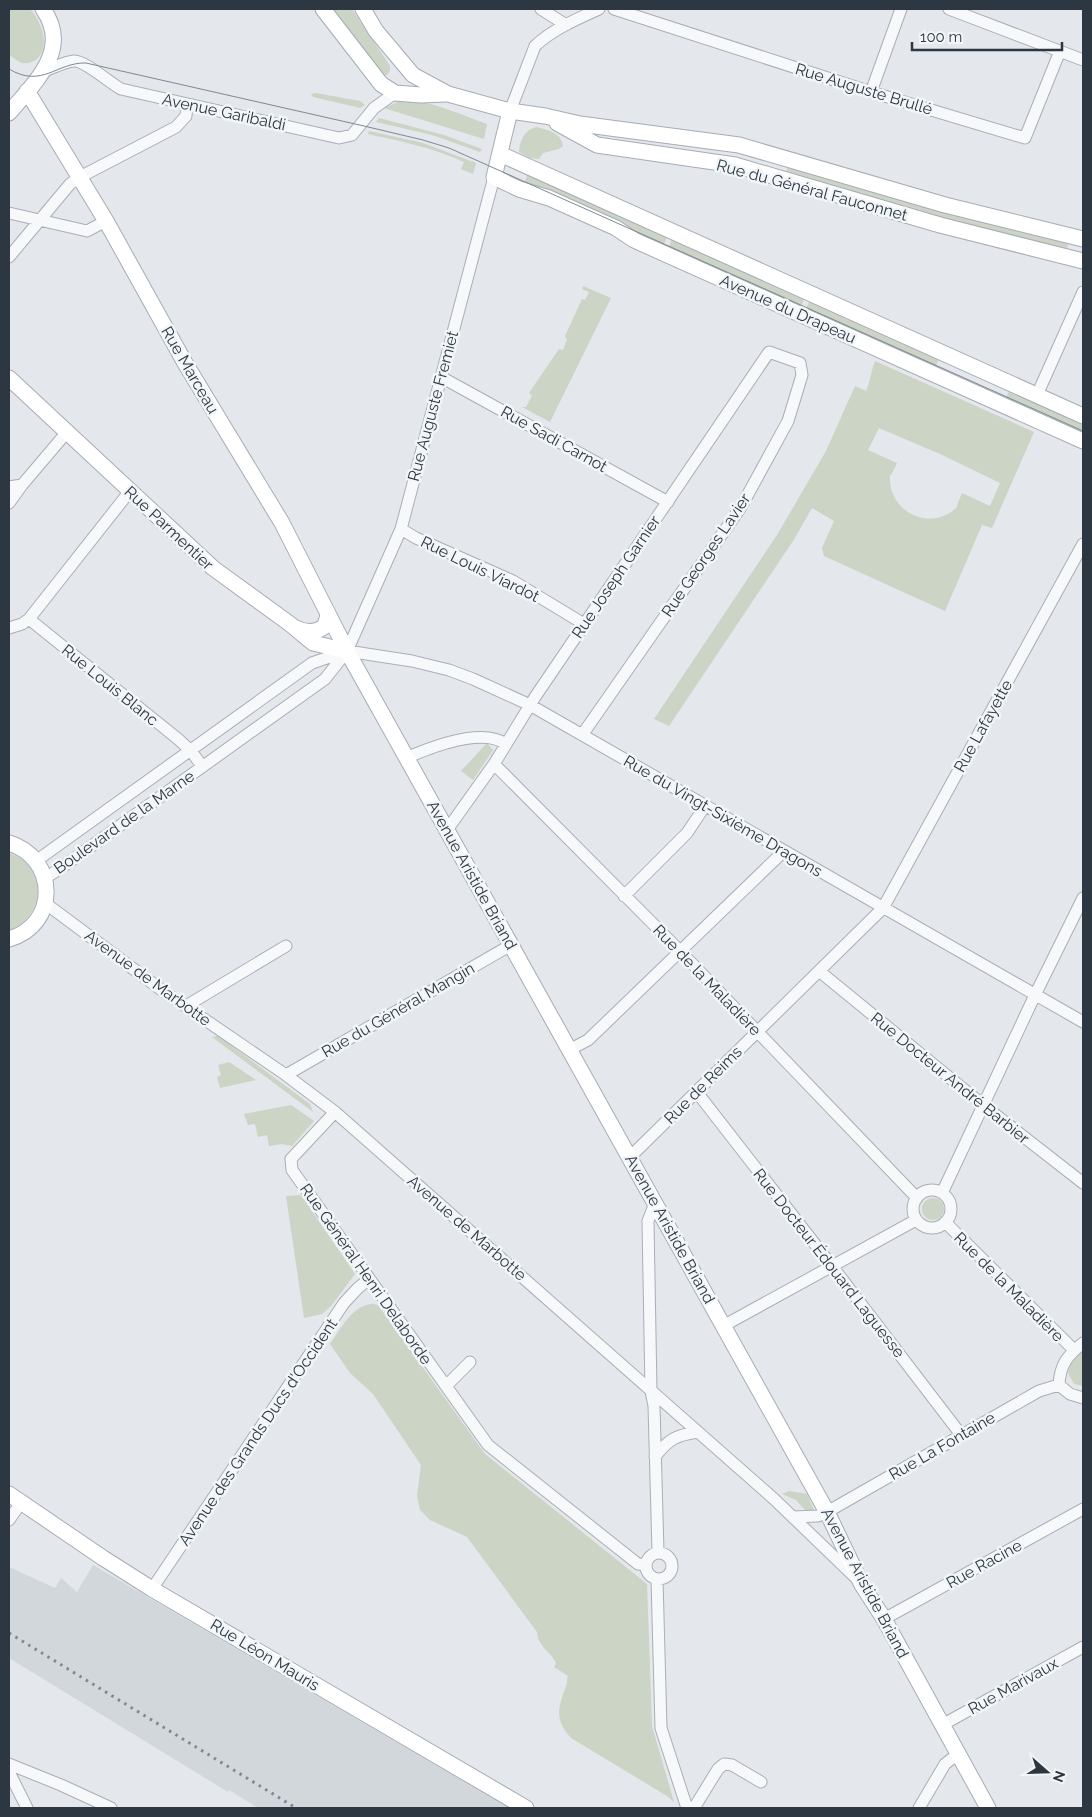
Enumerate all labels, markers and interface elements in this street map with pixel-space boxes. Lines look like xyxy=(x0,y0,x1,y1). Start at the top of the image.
scale bar xyxy=(912,20,1062,52)
text: 100 m xyxy=(920,28,962,46)
street label: Rue Auguste Brullé xyxy=(793,59,935,119)
street label: Avenue Garibaldi xyxy=(160,90,288,134)
street label: Rue du Général Fauconnet xyxy=(714,155,910,225)
street label: Avenue du Drapeau xyxy=(717,270,859,348)
street label: Rue Marceau xyxy=(157,323,223,417)
street label: Rue Auguste Fremiet xyxy=(404,328,462,483)
street label: Rue Sadi Carnot xyxy=(498,402,611,476)
street label: Rue Parmentier xyxy=(121,482,218,574)
street label: Rue Georges Lavier xyxy=(658,489,755,620)
street label: Rue Joseph Garnier xyxy=(568,512,664,642)
street label: Rue Louis Viardot xyxy=(418,532,543,606)
street label: Rue Louis Blanc xyxy=(58,640,162,730)
street label: Rue Lafayette xyxy=(950,677,1016,775)
street label: Rue du Vingt-Sixième Dragons xyxy=(620,751,826,881)
street label: Boulevard de la Marne xyxy=(50,766,198,878)
street label: Avenue Aristide Briand xyxy=(423,797,521,953)
street label: Rue de la Maladière xyxy=(649,920,765,1040)
street label: Avenue de Marbotte xyxy=(81,926,215,1030)
street label: Rue du Général Mangin xyxy=(318,958,478,1062)
street label: Rue Docteur André Barbier xyxy=(867,1008,1033,1148)
street label: Rue de Reims xyxy=(660,1042,746,1128)
street label: Avenue Aristide Briand xyxy=(621,1151,719,1307)
street label: Rue Docteur Édouard Laguesse xyxy=(749,1164,910,1361)
street label: Avenue de Marbotte xyxy=(404,1171,530,1285)
street label: Rue Général Henri Delaborde xyxy=(296,1180,436,1368)
street label: Rue de la Maladière xyxy=(950,1228,1068,1346)
street label: Avenue des Grands Ducs d'Occident xyxy=(175,1314,342,1549)
street label: Rue La Fontaine xyxy=(886,1408,998,1484)
street label: Avenue Aristide Briand xyxy=(817,1505,913,1661)
street label: Rue Racine xyxy=(943,1535,1025,1593)
street label: Rue Léon Mauris xyxy=(207,1615,323,1695)
street label: Rue Marivaux xyxy=(965,1654,1061,1718)
north arrow xyxy=(1022,1747,1072,1797)
text: N xyxy=(1050,1769,1069,1784)

